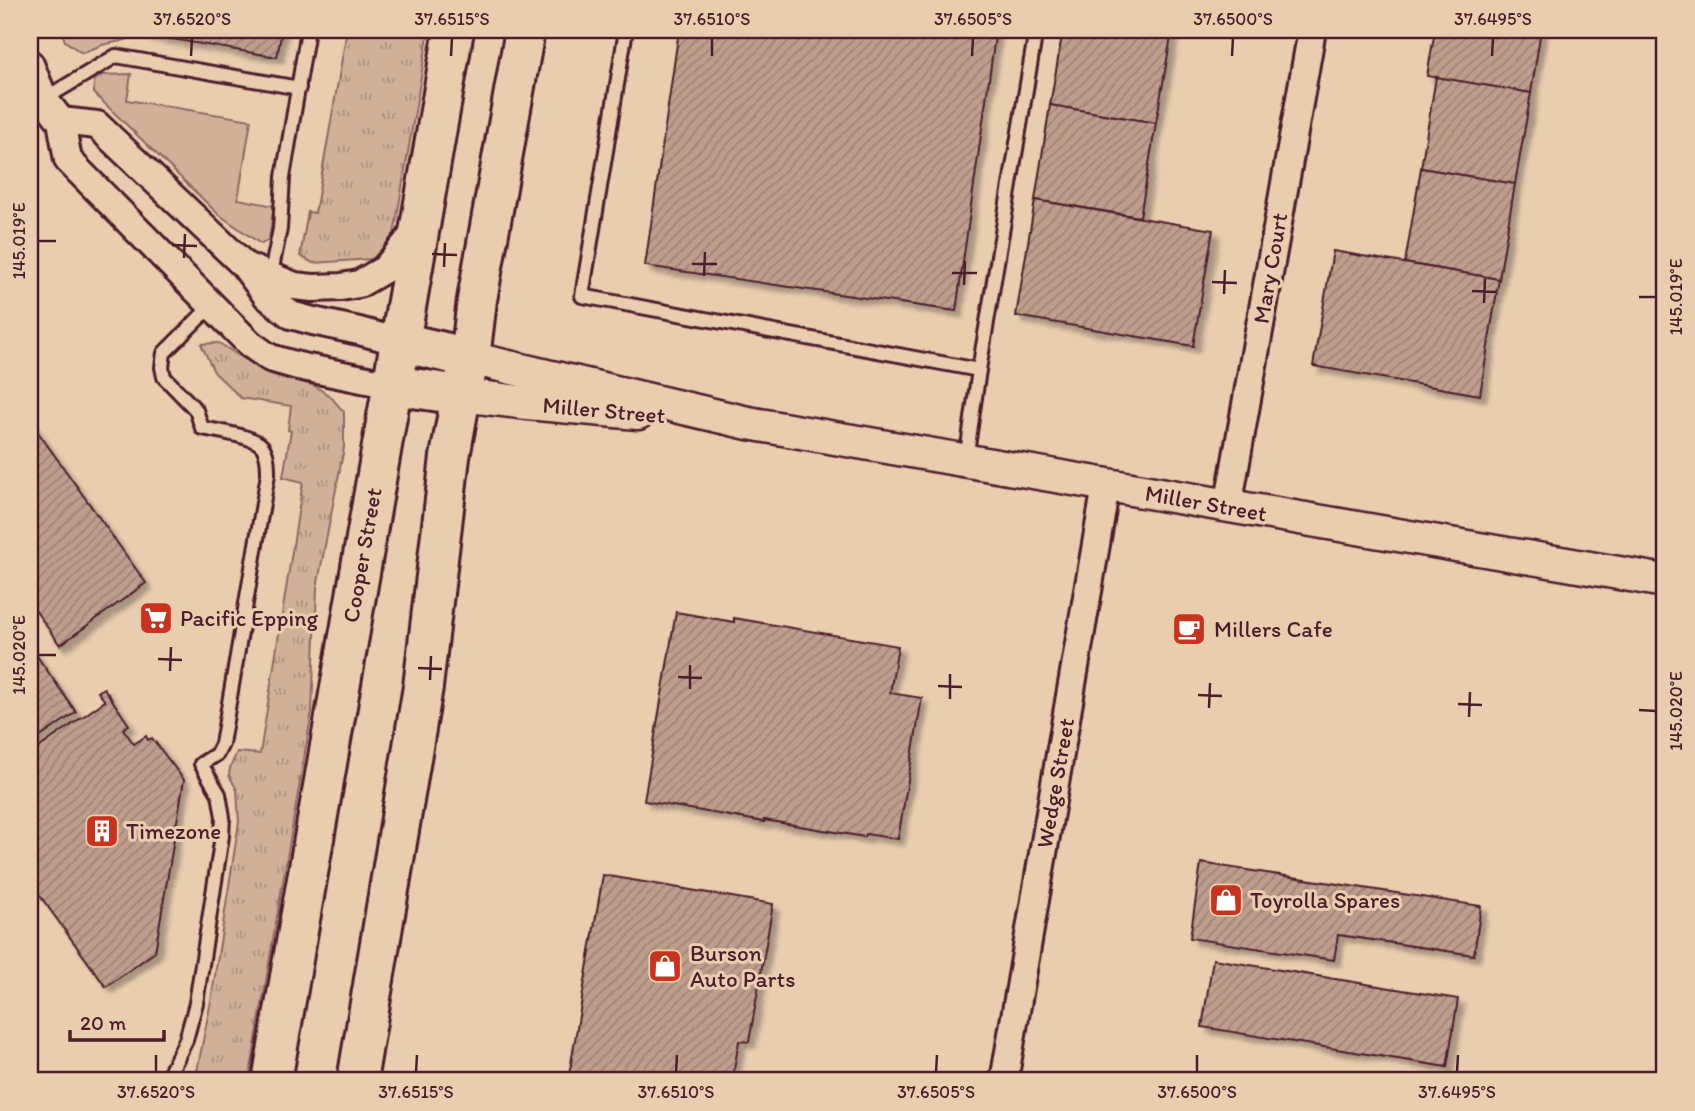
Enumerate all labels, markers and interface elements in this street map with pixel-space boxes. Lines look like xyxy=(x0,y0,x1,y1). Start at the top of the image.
text: 37.6520°S xyxy=(153,8,231,30)
text: 37.6515°S xyxy=(414,8,490,30)
text: 37.6510°S xyxy=(673,8,751,30)
text: 37.6505°S xyxy=(934,8,1012,30)
text: 37.6500°S xyxy=(1193,8,1273,30)
text: 37.6495°S xyxy=(1454,8,1532,30)
text: 145.019°E xyxy=(8,202,30,280)
street label: Mary Court xyxy=(1246,210,1294,326)
text: 145.019°E xyxy=(1665,258,1687,336)
street label: Miller Street xyxy=(541,391,667,429)
street label: Miller Street xyxy=(1143,479,1269,528)
street label: Cooper Street xyxy=(336,485,388,625)
supermarket icon: Pacific Epping xyxy=(137,599,175,637)
place label: Pacific Epping xyxy=(180,604,318,632)
cafe icon: Millers Cafe xyxy=(1170,610,1208,648)
text: 145.020°E xyxy=(8,615,30,695)
place label: Millers Cafe xyxy=(1214,615,1333,643)
text: 145.020°E xyxy=(1665,671,1687,751)
street label: Wedge Street xyxy=(1030,715,1080,850)
building icon: Timezone xyxy=(83,812,121,850)
place label: Timezone xyxy=(126,817,221,845)
shop icon: Toyrolla Spares xyxy=(1207,881,1245,919)
place label: Toyrolla Spares xyxy=(1250,886,1400,914)
place label: Burson Auto Parts xyxy=(690,939,795,993)
shop icon: Burson Auto Parts xyxy=(646,947,684,985)
scale bar xyxy=(70,999,164,1043)
text: 20 m xyxy=(80,1010,127,1035)
text: 37.6520°S xyxy=(117,1081,195,1103)
text: 37.6515°S xyxy=(378,1081,454,1103)
text: 37.6510°S xyxy=(637,1081,715,1103)
text: 37.6505°S xyxy=(897,1081,975,1103)
text: 37.6500°S xyxy=(1157,1081,1237,1103)
text: 37.6495°S xyxy=(1418,1081,1496,1103)

